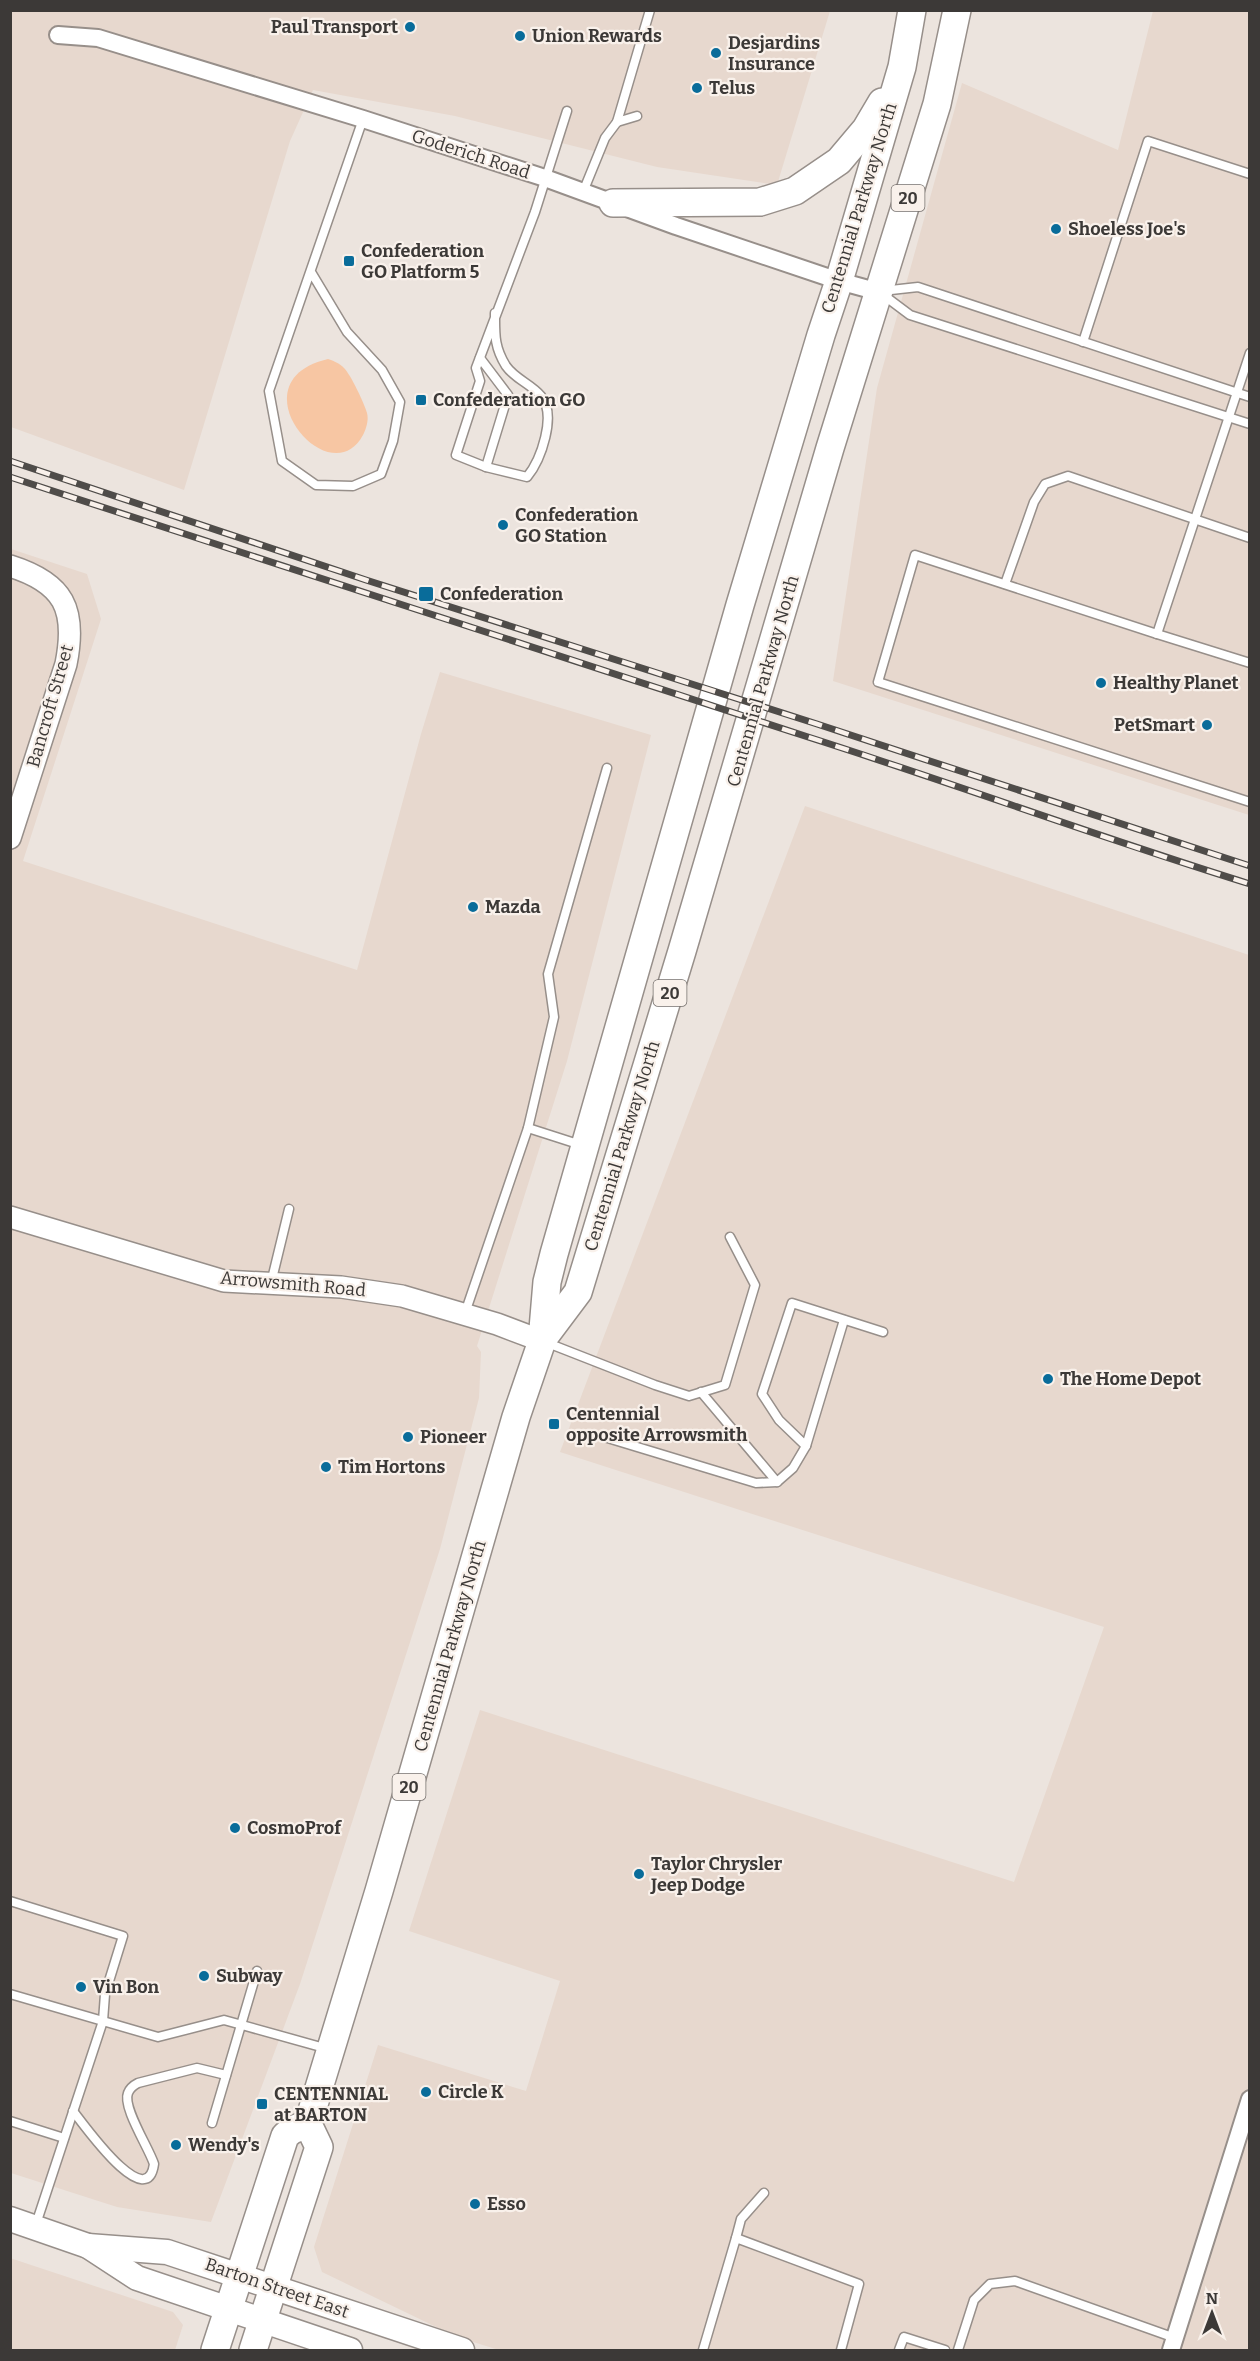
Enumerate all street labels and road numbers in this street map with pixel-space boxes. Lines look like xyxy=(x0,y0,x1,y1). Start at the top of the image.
street label: Centennial Parkway North xyxy=(816,100,902,316)
street label: Goderich Road xyxy=(409,125,533,184)
road number: 20 xyxy=(892,185,924,211)
street label: Centennial Parkway North xyxy=(722,573,804,789)
street label: Bancroft Street xyxy=(22,642,78,770)
road number: 20 xyxy=(654,980,686,1006)
street label: Centennial Parkway North xyxy=(579,1038,665,1254)
street label: Arrowsmith Road xyxy=(219,1267,367,1301)
street label: Centennial Parkway North xyxy=(409,1538,491,1754)
road number: 20 xyxy=(392,1774,426,1800)
street label: Barton Street East xyxy=(202,2253,352,2323)

